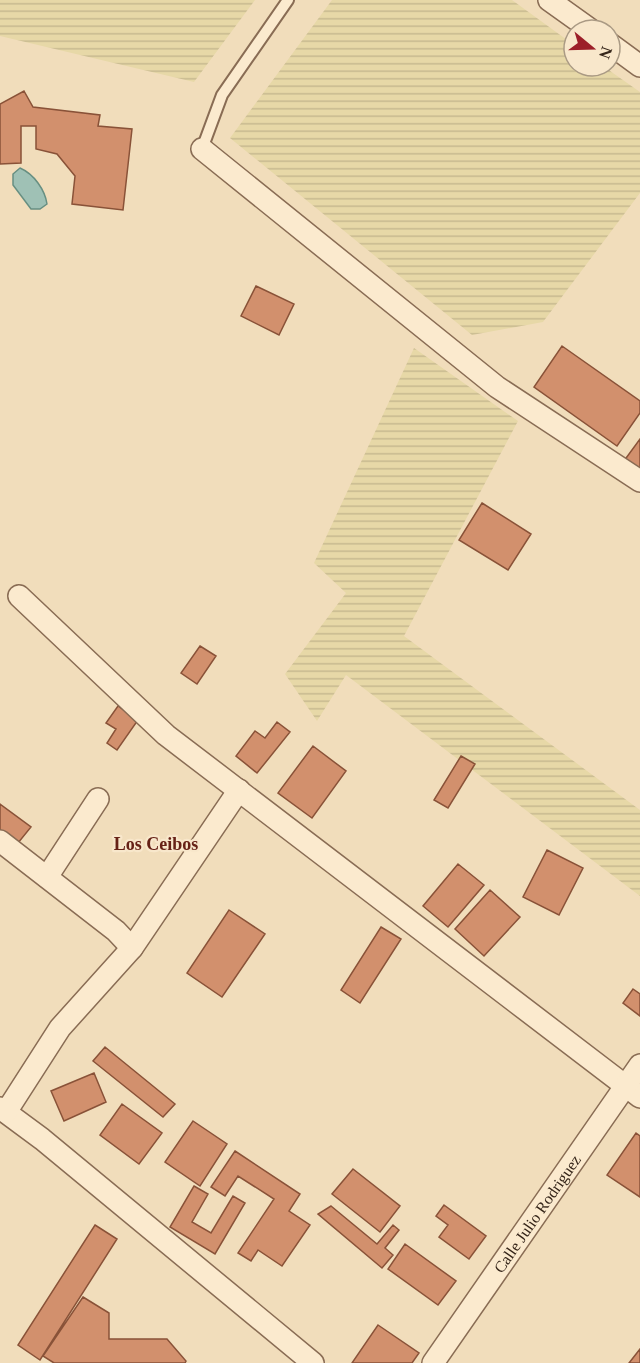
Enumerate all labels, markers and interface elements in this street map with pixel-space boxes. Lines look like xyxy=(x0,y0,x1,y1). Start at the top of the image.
north arrow xyxy=(562,18,622,78)
text: N xyxy=(596,44,616,61)
district label: Los Ceibos xyxy=(114,834,198,854)
street label: Calle Julio Rodriguez xyxy=(490,1152,584,1276)

